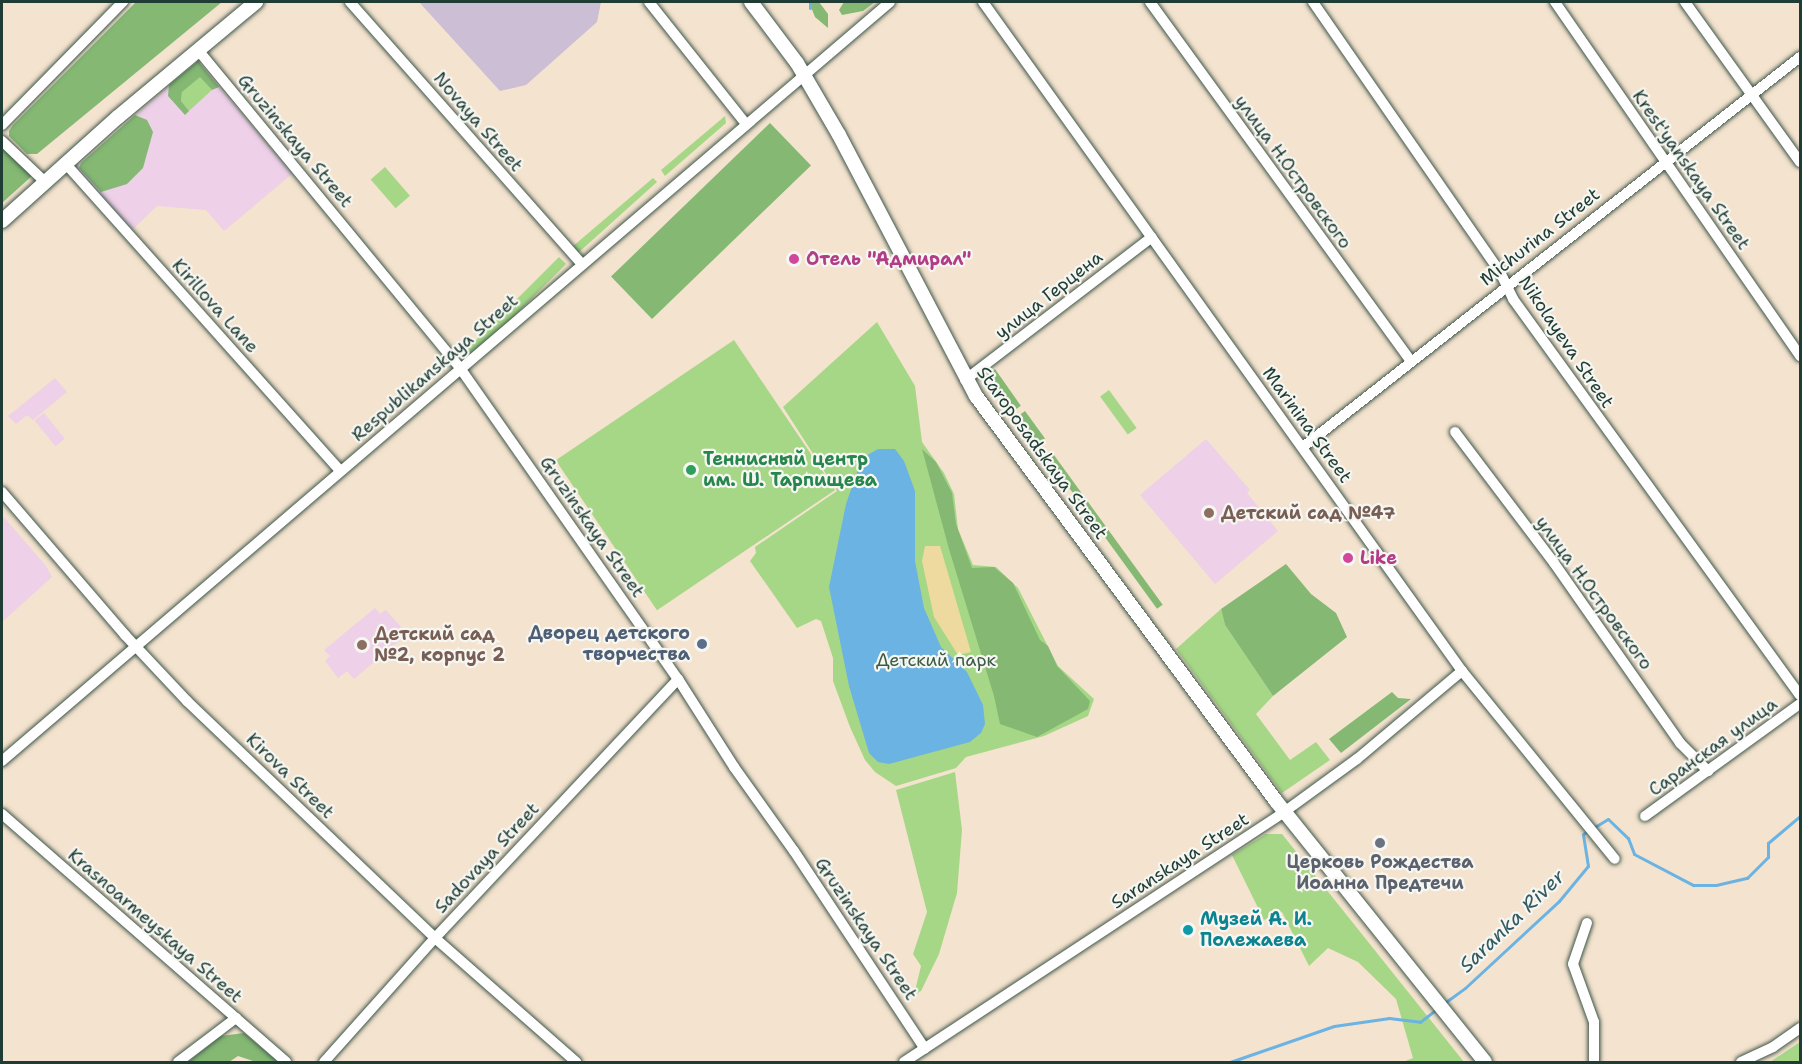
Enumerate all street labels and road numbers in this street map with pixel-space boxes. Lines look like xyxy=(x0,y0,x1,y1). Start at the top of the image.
street label: Novaya Street xyxy=(429,68,527,176)
street label: Gruzinskaya Street xyxy=(233,70,357,212)
street label: Krest'yanskaya Street xyxy=(1628,86,1754,254)
street label: улица Н.Островского xyxy=(1230,91,1356,253)
street label: Michurina Street xyxy=(1476,184,1604,290)
street label: улица Герцена xyxy=(991,246,1107,344)
street label: Kirillova Lane xyxy=(167,255,263,357)
street label: Nikolayeva Street xyxy=(1514,272,1618,412)
street label: Respublikanskaya Street xyxy=(347,290,523,446)
street label: Staroposadskaya Street xyxy=(972,362,1112,544)
street label: Marinina Street xyxy=(1258,363,1356,487)
street label: Gruzinskaya Street xyxy=(535,452,649,602)
street label: улица Н.Островского xyxy=(1531,512,1657,674)
street label: Саранская улица xyxy=(1645,693,1781,801)
street label: Kirova Street xyxy=(242,729,338,823)
street label: Sadovaya Street xyxy=(430,798,544,918)
street label: Saranskaya Street xyxy=(1107,808,1253,914)
street label: Krasnoarmeyskaya Street xyxy=(63,844,247,1008)
street label: Gruzinskaya Street xyxy=(810,854,922,1004)

